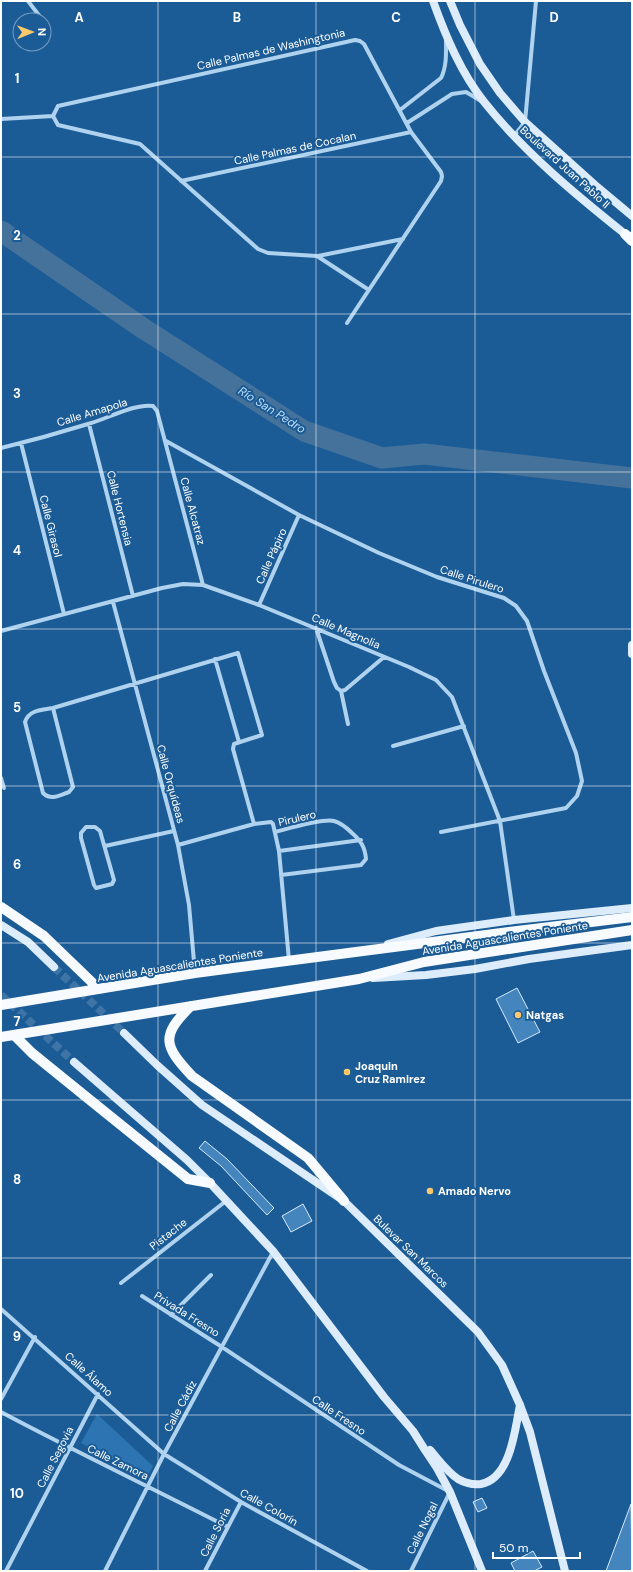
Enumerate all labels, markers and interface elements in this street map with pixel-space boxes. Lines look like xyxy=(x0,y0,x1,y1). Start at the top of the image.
text: A xyxy=(74,9,84,26)
text: B xyxy=(233,9,241,26)
text: C xyxy=(391,9,401,26)
text: D xyxy=(549,9,559,26)
north arrow xyxy=(12,12,52,52)
street label: Calle Palmas de Washingtonia xyxy=(196,25,346,73)
text: N xyxy=(35,28,49,36)
text: 1 xyxy=(15,70,19,87)
street label: Boulevard Juan Pablo II xyxy=(517,123,613,211)
street label: Calle Palmas de Cocalan xyxy=(233,128,357,168)
text: 2 xyxy=(13,227,21,244)
water label: Río San Pedro xyxy=(235,383,309,437)
text: 3 xyxy=(13,385,21,402)
street label: Calle Amapola xyxy=(55,395,129,429)
street label: Calle Hortensia xyxy=(104,469,136,547)
street label: Calle Alcatraz xyxy=(177,476,209,546)
street label: Calle Girasol xyxy=(37,494,65,558)
street label: Calle Pápiro xyxy=(252,526,290,586)
text: 4 xyxy=(13,542,21,559)
street label: Calle Pirulero xyxy=(438,562,506,596)
street label: Calle Magnolia xyxy=(310,610,382,652)
text: 5 xyxy=(13,699,21,716)
street label: Calle Orquídeas xyxy=(154,743,188,825)
street label: Pirulero xyxy=(277,807,317,829)
text: 6 xyxy=(13,856,21,873)
street label: Avenida Aguascalientes Poniente xyxy=(421,918,589,958)
street label: Avenida Aguascalientes Poniente xyxy=(96,945,264,985)
place label: Natgas xyxy=(526,1008,564,1022)
marker: Natgas xyxy=(513,1010,523,1020)
text: 7 xyxy=(14,1013,21,1030)
place label: Joaquin Cruz Ramirez xyxy=(355,1059,425,1086)
marker: Joaquin Cruz Ramirez xyxy=(342,1067,352,1077)
text: 8 xyxy=(13,1171,21,1188)
place label: Amado Nervo xyxy=(438,1184,511,1198)
marker: Amado Nervo xyxy=(425,1186,435,1196)
street label: Bulevar San Marcos xyxy=(371,1212,451,1290)
street label: Pistache xyxy=(147,1215,189,1253)
street label: Privada Fresno xyxy=(152,1288,222,1340)
text: 9 xyxy=(13,1328,21,1345)
street label: Calle Álamo xyxy=(62,1349,116,1399)
street label: Calle Cádiz xyxy=(161,1378,199,1434)
street label: Calle Fresno xyxy=(309,1392,369,1438)
street label: Calle Segovia xyxy=(34,1424,76,1490)
street label: Calle Zamora xyxy=(85,1441,151,1483)
text: 10 xyxy=(10,1485,24,1502)
street label: Calle Colorín xyxy=(238,1485,300,1529)
street label: Calle Nogal xyxy=(403,1500,441,1556)
street label: Calle Soria xyxy=(197,1505,233,1559)
scale bar xyxy=(493,1534,580,1560)
text: 50 m xyxy=(499,1540,528,1556)

